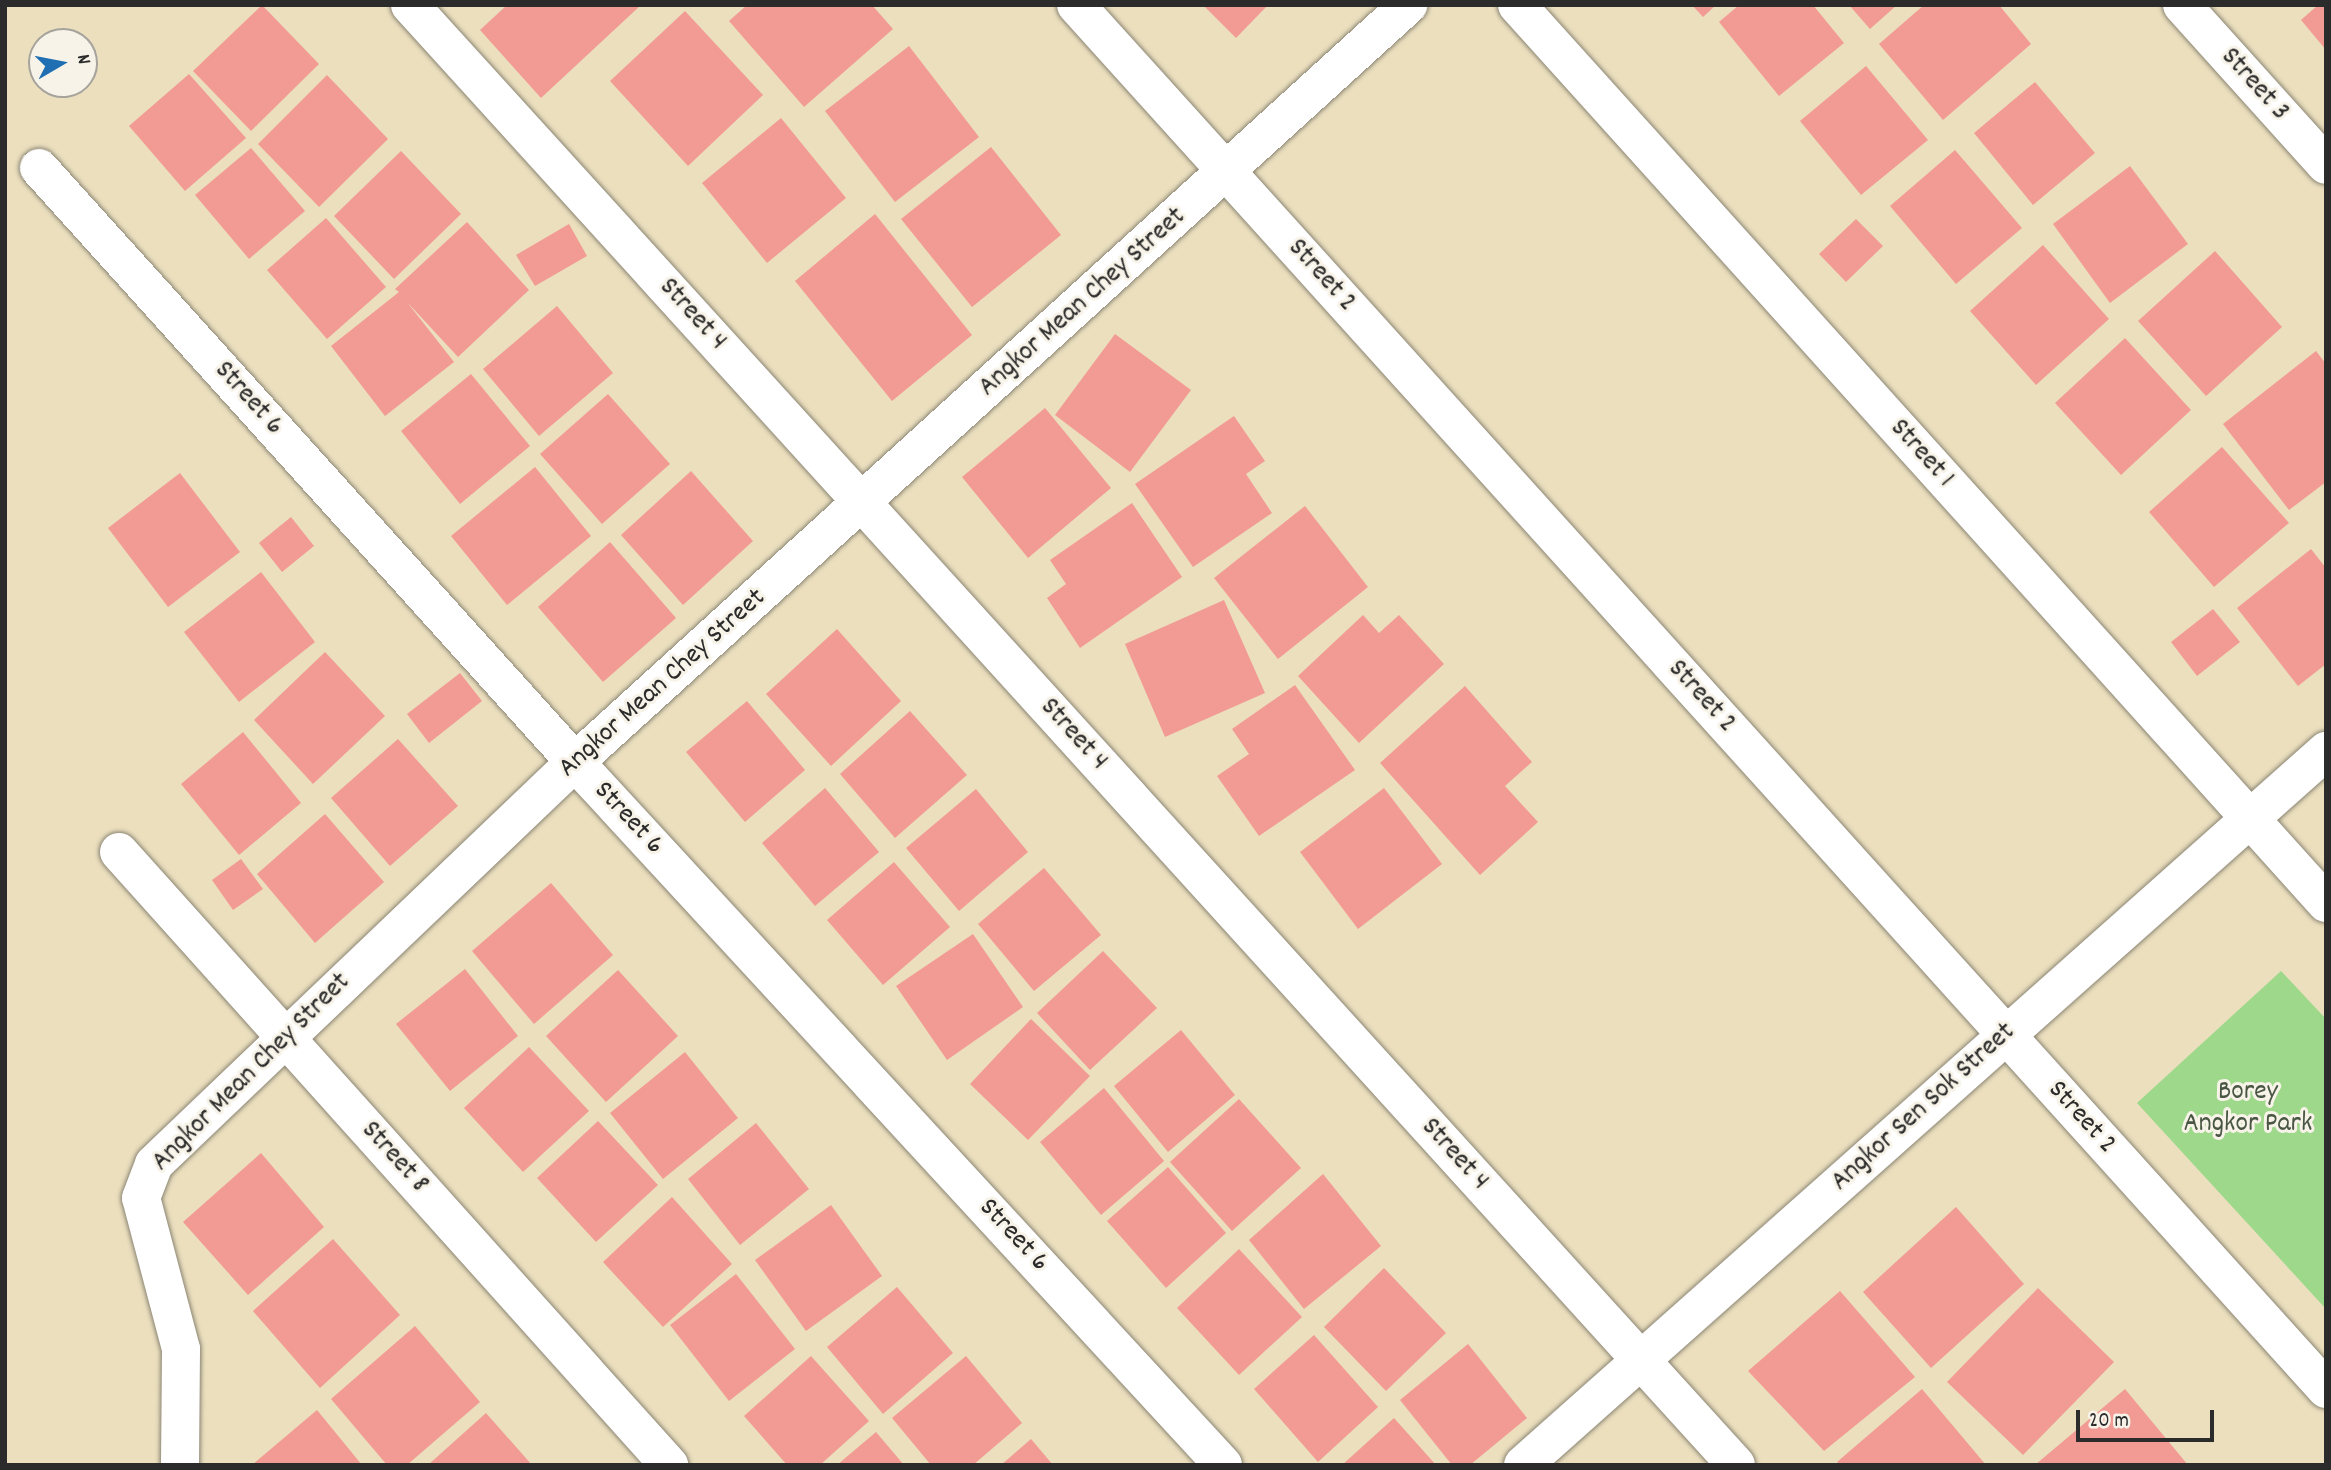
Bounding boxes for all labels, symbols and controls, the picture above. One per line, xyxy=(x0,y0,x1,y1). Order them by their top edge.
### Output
north arrow xyxy=(28,28,98,98)
street label: Street 3 xyxy=(2212,41,2296,129)
text: N xyxy=(68,53,96,67)
street label: Angkor Mean Chey Street xyxy=(972,201,1194,405)
street label: Street 2 xyxy=(1280,233,1362,319)
street label: Street 4 xyxy=(651,272,733,358)
street label: Street 6 xyxy=(206,355,290,443)
street label: Street 1 xyxy=(1882,413,1960,495)
street label: Angkor Mean Chey Street xyxy=(552,582,774,786)
street label: Street 2 xyxy=(1660,654,1742,740)
street label: Street 4 xyxy=(1032,692,1114,778)
street label: Street 6 xyxy=(586,775,670,863)
street label: Angkor Mean Chey Street xyxy=(146,967,358,1179)
street label: Angkor Sen Sok Street xyxy=(1825,1017,2023,1199)
street label: Street 2 xyxy=(2040,1075,2122,1161)
park label: Borey Angkor Park xyxy=(2184,1076,2312,1142)
street label: Street 4 xyxy=(1413,1112,1495,1198)
street label: Street 8 xyxy=(353,1115,435,1201)
street label: Street 6 xyxy=(971,1192,1055,1280)
scale bar xyxy=(2079,1396,2217,1440)
text: 20 m xyxy=(2089,1407,2129,1437)

